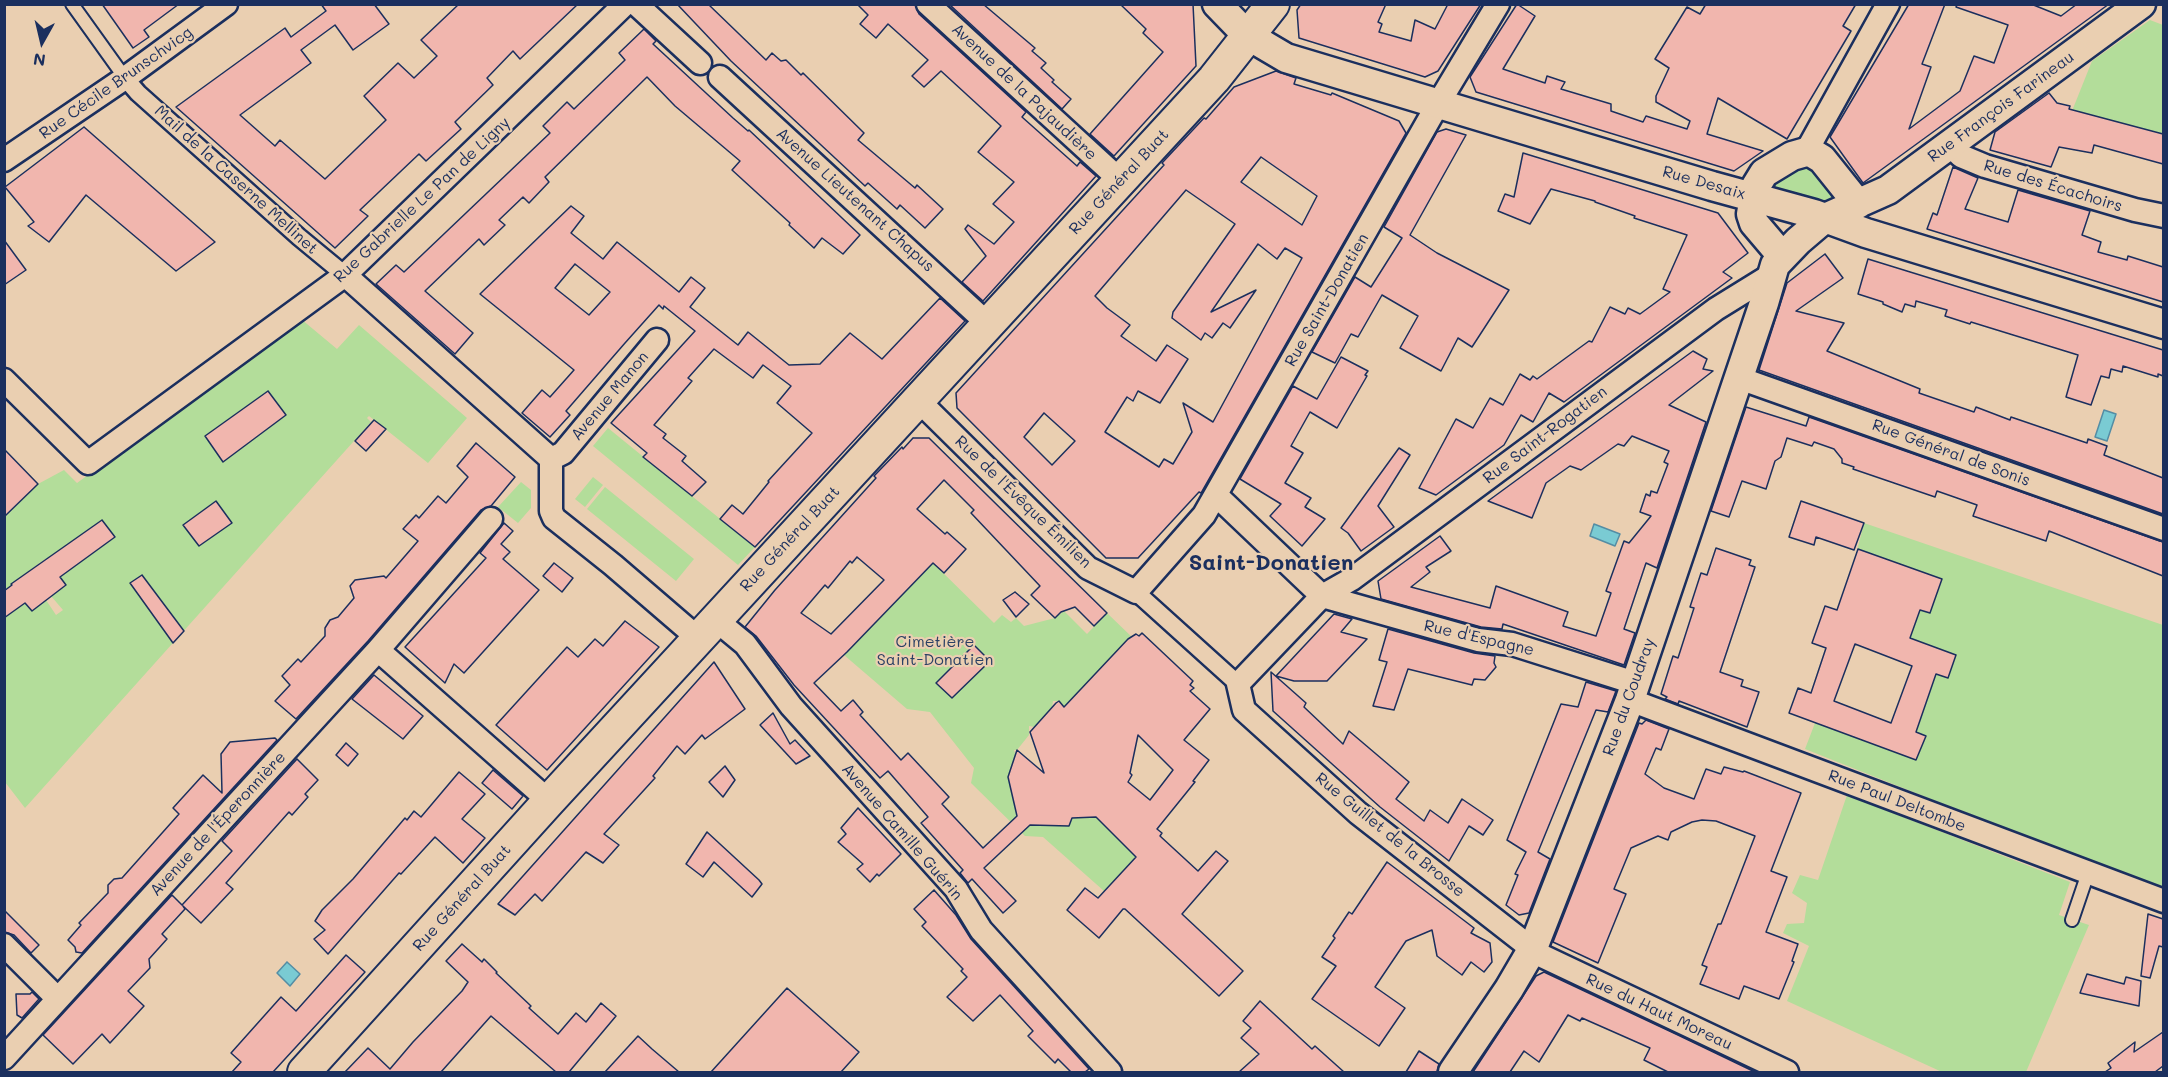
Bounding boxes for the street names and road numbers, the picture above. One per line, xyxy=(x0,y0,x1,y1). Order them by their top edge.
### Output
street label: Avenue de la Pajaudière xyxy=(947,20,1101,164)
street label: Rue Cécile Brunschvicg xyxy=(36,23,196,143)
street label: Rue François Farineau xyxy=(1924,48,2078,166)
street label: Mail de la Caserne Mellinet xyxy=(150,101,322,259)
street label: Rue Gabrielle Le Pan de Ligny xyxy=(330,113,514,287)
street label: Avenue Lieutenant Chapus xyxy=(772,124,938,276)
street label: Rue Général Buat xyxy=(1065,125,1173,239)
street label: Rue des Écachoirs xyxy=(1981,156,2125,216)
street label: Rue Desaix xyxy=(1660,162,1748,204)
street label: Rue Saint-Donatien xyxy=(1281,230,1373,370)
street label: Avenue Manon xyxy=(567,348,653,444)
street label: Rue Saint-Rogatien xyxy=(1479,382,1611,488)
street label: Rue Général de Sonis xyxy=(1869,415,2033,491)
street label: Rue de l'Évêque Émilien xyxy=(951,432,1095,572)
street label: Rue Général Buat xyxy=(736,482,844,596)
street label: Rue d'Espagne xyxy=(1422,616,1536,660)
street label: Rue du Coudray xyxy=(1599,635,1659,759)
street label: Avenue de l'Éperonnière xyxy=(146,748,290,900)
street label: Avenue Camille Guérin xyxy=(837,760,967,904)
street label: Rue Paul Deltombe xyxy=(1825,766,1969,836)
street label: Rue Guillet de la Brosse xyxy=(1311,769,1469,901)
street label: Rue Général Buat xyxy=(409,841,515,955)
street label: Rue du Haut Moreau xyxy=(1583,970,1735,1054)

